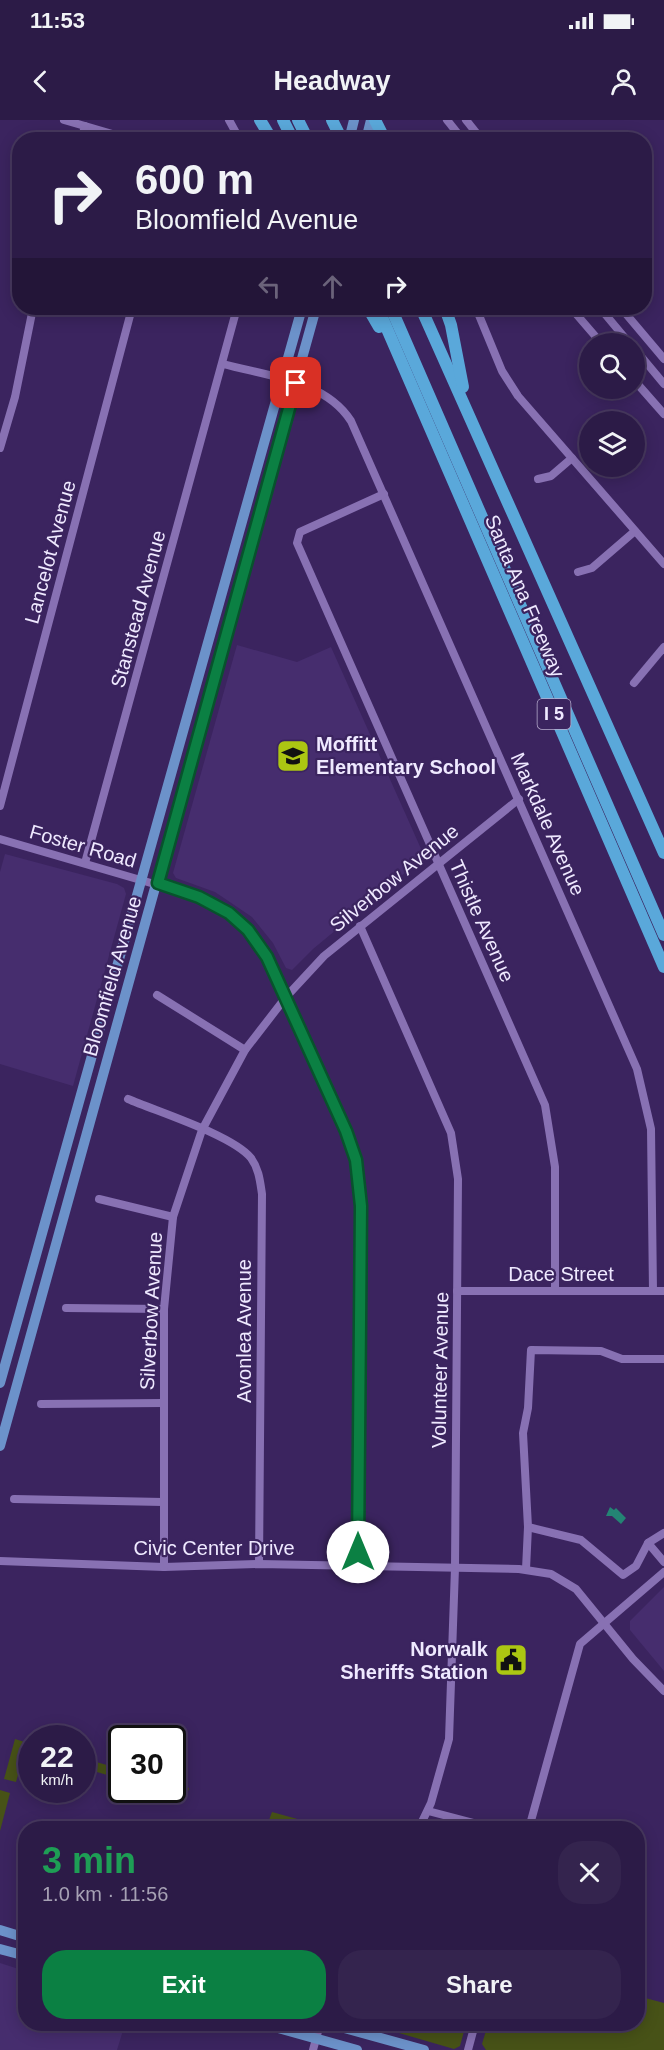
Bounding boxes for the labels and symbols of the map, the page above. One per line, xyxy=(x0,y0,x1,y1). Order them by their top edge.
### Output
pin xyxy=(270,357,321,408)
street label: Lancelot Avenue xyxy=(20,478,80,626)
street label: Santa Ana Freeway xyxy=(481,511,569,681)
street label: Stanstead Avenue xyxy=(106,528,170,690)
road number: I 5 xyxy=(538,699,570,729)
place label: Moffitt Elementary School xyxy=(316,733,496,778)
school or university icon: Moffitt Elementary School xyxy=(275,738,311,774)
street label: Markdale Avenue xyxy=(507,749,589,899)
street label: Foster Road xyxy=(27,820,139,872)
street label: Silverbow Avenue xyxy=(325,820,463,936)
street label: Thistle Avenue xyxy=(445,857,519,985)
street label: Bloomfield Avenue xyxy=(79,894,145,1058)
street label: Silverbow Avenue xyxy=(136,1231,166,1391)
street label: Avonlea Avenue xyxy=(233,1259,255,1403)
street label: Dace Street xyxy=(508,1263,614,1285)
street label: Volunteer Avenue xyxy=(428,1292,452,1448)
position arrow xyxy=(326,1520,390,1584)
street label: Civic Center Drive xyxy=(133,1537,295,1559)
place label: Norwalk Sheriffs Station xyxy=(340,1638,489,1683)
public building icon: Norwalk Sheriffs Station xyxy=(493,1642,529,1678)
speed limit sign: 30 xyxy=(108,1725,186,1803)

